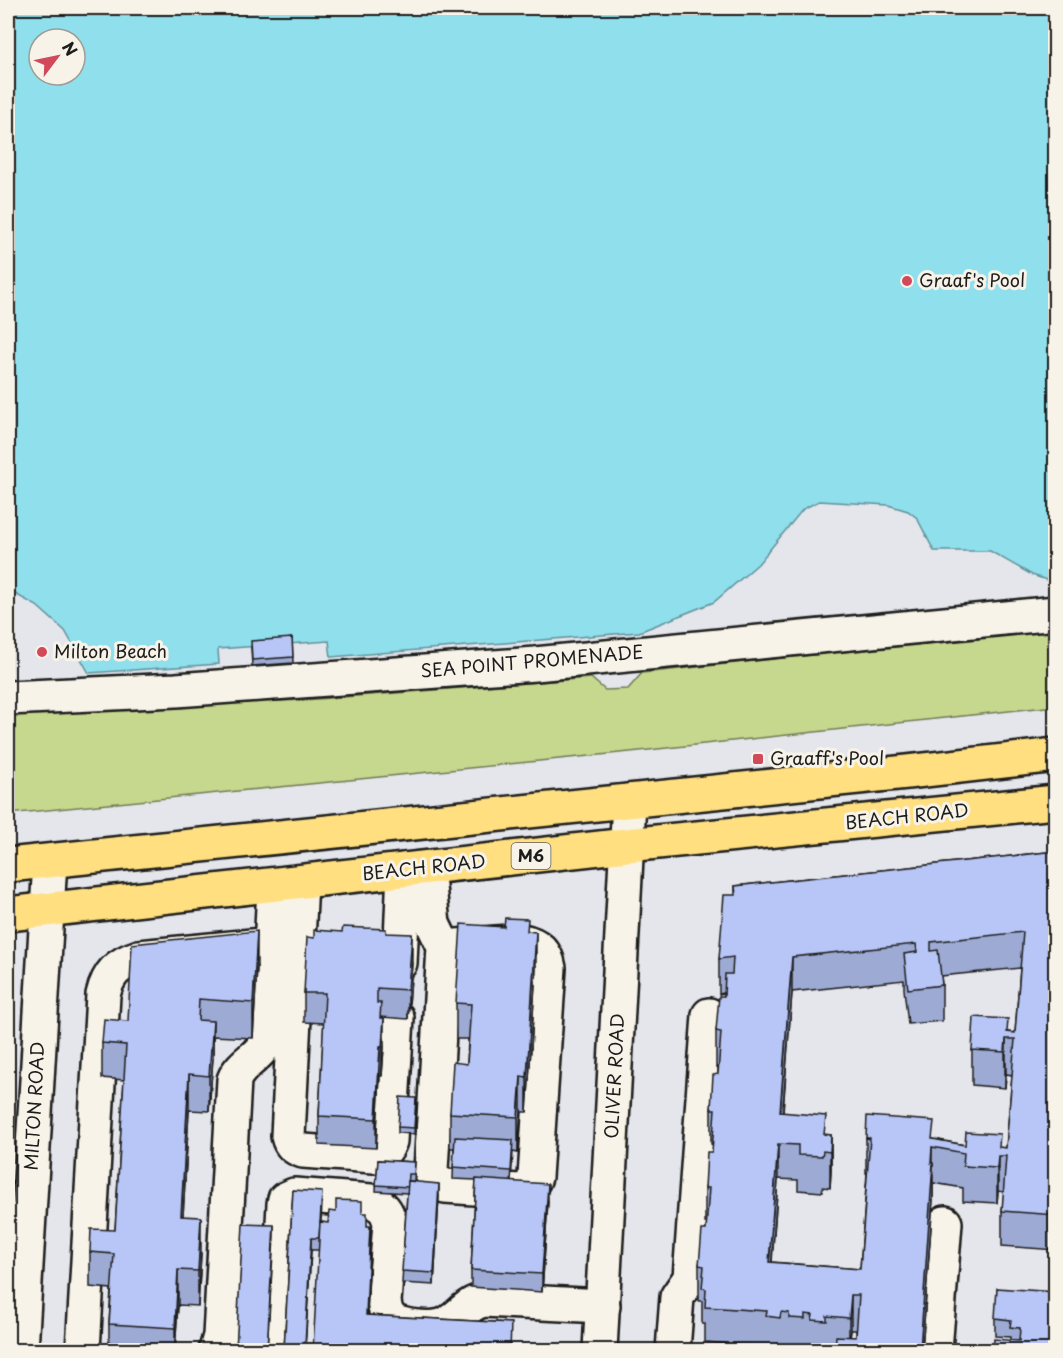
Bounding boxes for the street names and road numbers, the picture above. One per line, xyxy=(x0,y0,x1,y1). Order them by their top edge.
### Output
street label: SEA POINT PROMENADE xyxy=(419,637,645,684)
street label: BEACH ROAD xyxy=(844,796,970,835)
road number: M6 xyxy=(512,843,550,869)
street label: BEACH ROAD xyxy=(361,847,487,886)
street label: OLIVER ROAD xyxy=(597,1012,630,1139)
street label: MILTON ROAD xyxy=(17,1041,50,1171)

